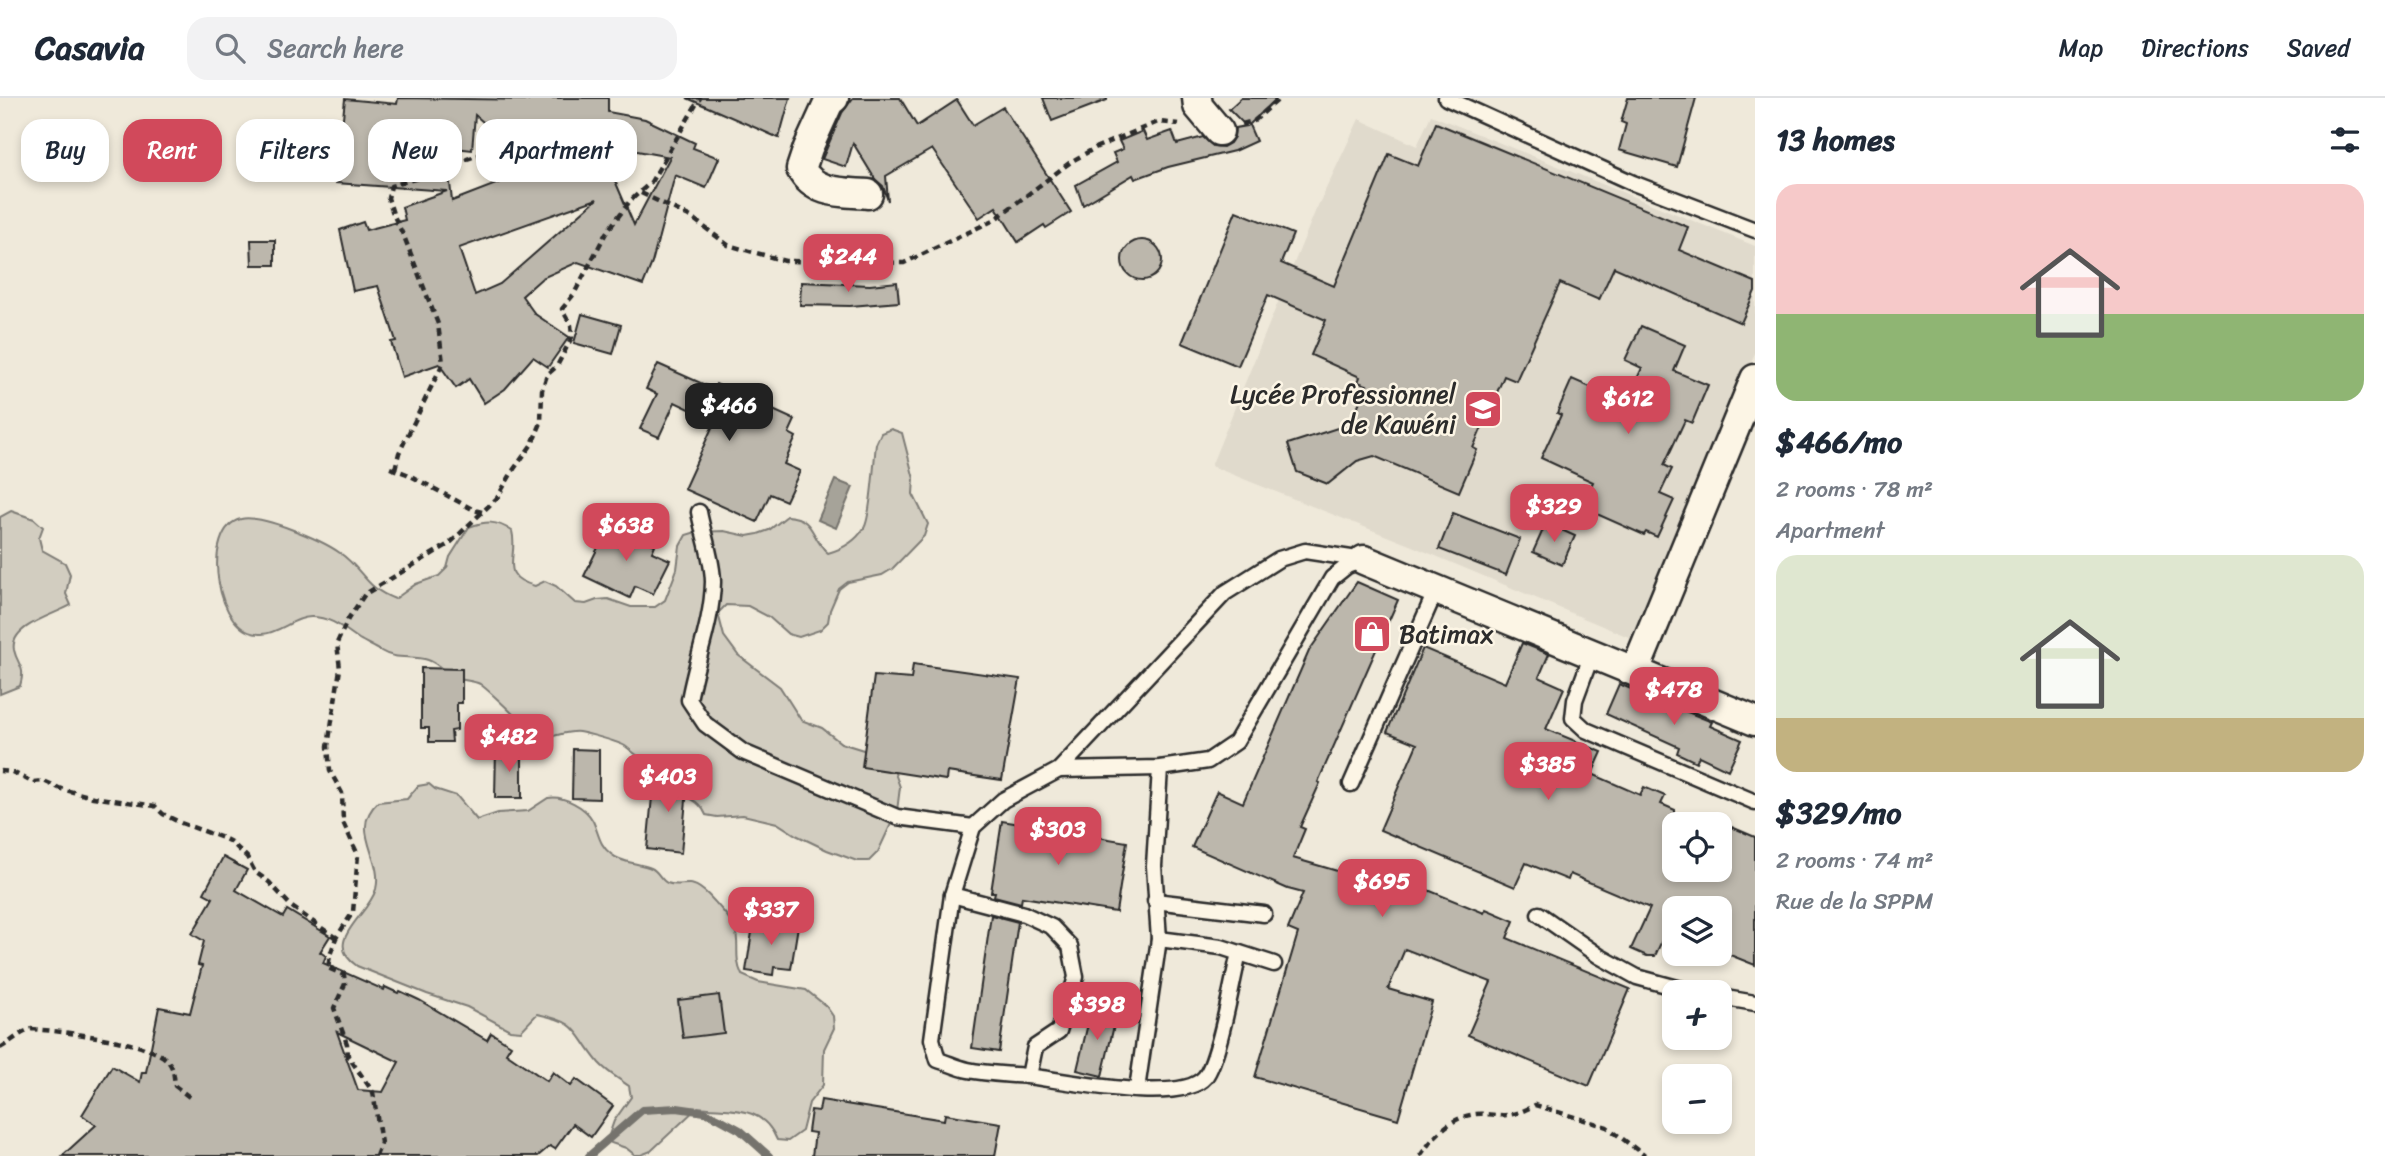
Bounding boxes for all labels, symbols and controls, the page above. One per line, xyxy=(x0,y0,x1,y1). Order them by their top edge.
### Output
search box xyxy=(187,17,677,80)
text: Casavia xyxy=(35,19,145,77)
text: Search here xyxy=(267,25,404,71)
text: Map xyxy=(2059,27,2103,69)
text: Directions xyxy=(2141,27,2249,69)
text: Saved xyxy=(2287,27,2350,69)
icon: search xyxy=(211,29,249,67)
text: 13 homes xyxy=(1776,113,1895,167)
chip: Buy xyxy=(21,119,109,182)
chip: Rent xyxy=(123,119,222,182)
chip: Filters xyxy=(236,119,354,182)
chip: New xyxy=(368,119,462,182)
chip: Apartment xyxy=(476,119,637,182)
icon: filters xyxy=(2326,121,2364,159)
icon: home xyxy=(2007,230,2133,356)
pin: $244 xyxy=(807,234,889,294)
text: $244 xyxy=(819,236,877,277)
place label: Lycée Professionnel de Kawéni xyxy=(1230,371,1457,447)
pin: $612 xyxy=(1587,376,1669,436)
text: $612 xyxy=(1602,378,1654,419)
pin: $466 xyxy=(688,384,770,443)
text: $466 xyxy=(701,385,757,426)
school or university icon: Lycée Professionnel de Kawéni xyxy=(1462,388,1504,430)
text: $466/mo xyxy=(1776,415,1902,469)
text: 2 rooms · 78 m² xyxy=(1776,469,1933,510)
pin: $329 xyxy=(1513,484,1595,544)
text: $329 xyxy=(1526,486,1582,527)
pin: $638 xyxy=(585,504,667,563)
text: $638 xyxy=(598,505,654,546)
text: Apartment xyxy=(1776,510,1885,551)
icon: home xyxy=(2007,601,2133,727)
place label: Batimax xyxy=(1399,611,1494,657)
shop icon: Batimax xyxy=(1351,613,1393,655)
pin: $478 xyxy=(1633,668,1715,727)
text: $478 xyxy=(1646,669,1702,710)
pin: $482 xyxy=(468,714,550,774)
text: $482 xyxy=(481,716,538,757)
pin: $385 xyxy=(1507,742,1589,802)
text: $385 xyxy=(1520,744,1576,785)
pin: $403 xyxy=(627,754,709,814)
text: $403 xyxy=(639,756,697,797)
text: $329/mo xyxy=(1776,786,1902,840)
pin: $303 xyxy=(1017,808,1099,867)
text: $303 xyxy=(1030,809,1086,850)
map controls xyxy=(1662,812,1732,1134)
button: locate xyxy=(1662,812,1732,882)
text: 2 rooms · 74 m² xyxy=(1776,840,1933,881)
pin: $695 xyxy=(1341,860,1423,919)
text: $695 xyxy=(1354,861,1410,902)
text: Rue de la SPPM xyxy=(1776,881,1933,922)
pin: $337 xyxy=(730,888,812,947)
text: $337 xyxy=(744,889,798,930)
button: layers xyxy=(1662,896,1732,966)
button: + xyxy=(1662,980,1732,1050)
pin: $398 xyxy=(1056,982,1138,1042)
text: $398 xyxy=(1069,984,1125,1025)
button: − xyxy=(1662,1064,1732,1134)

